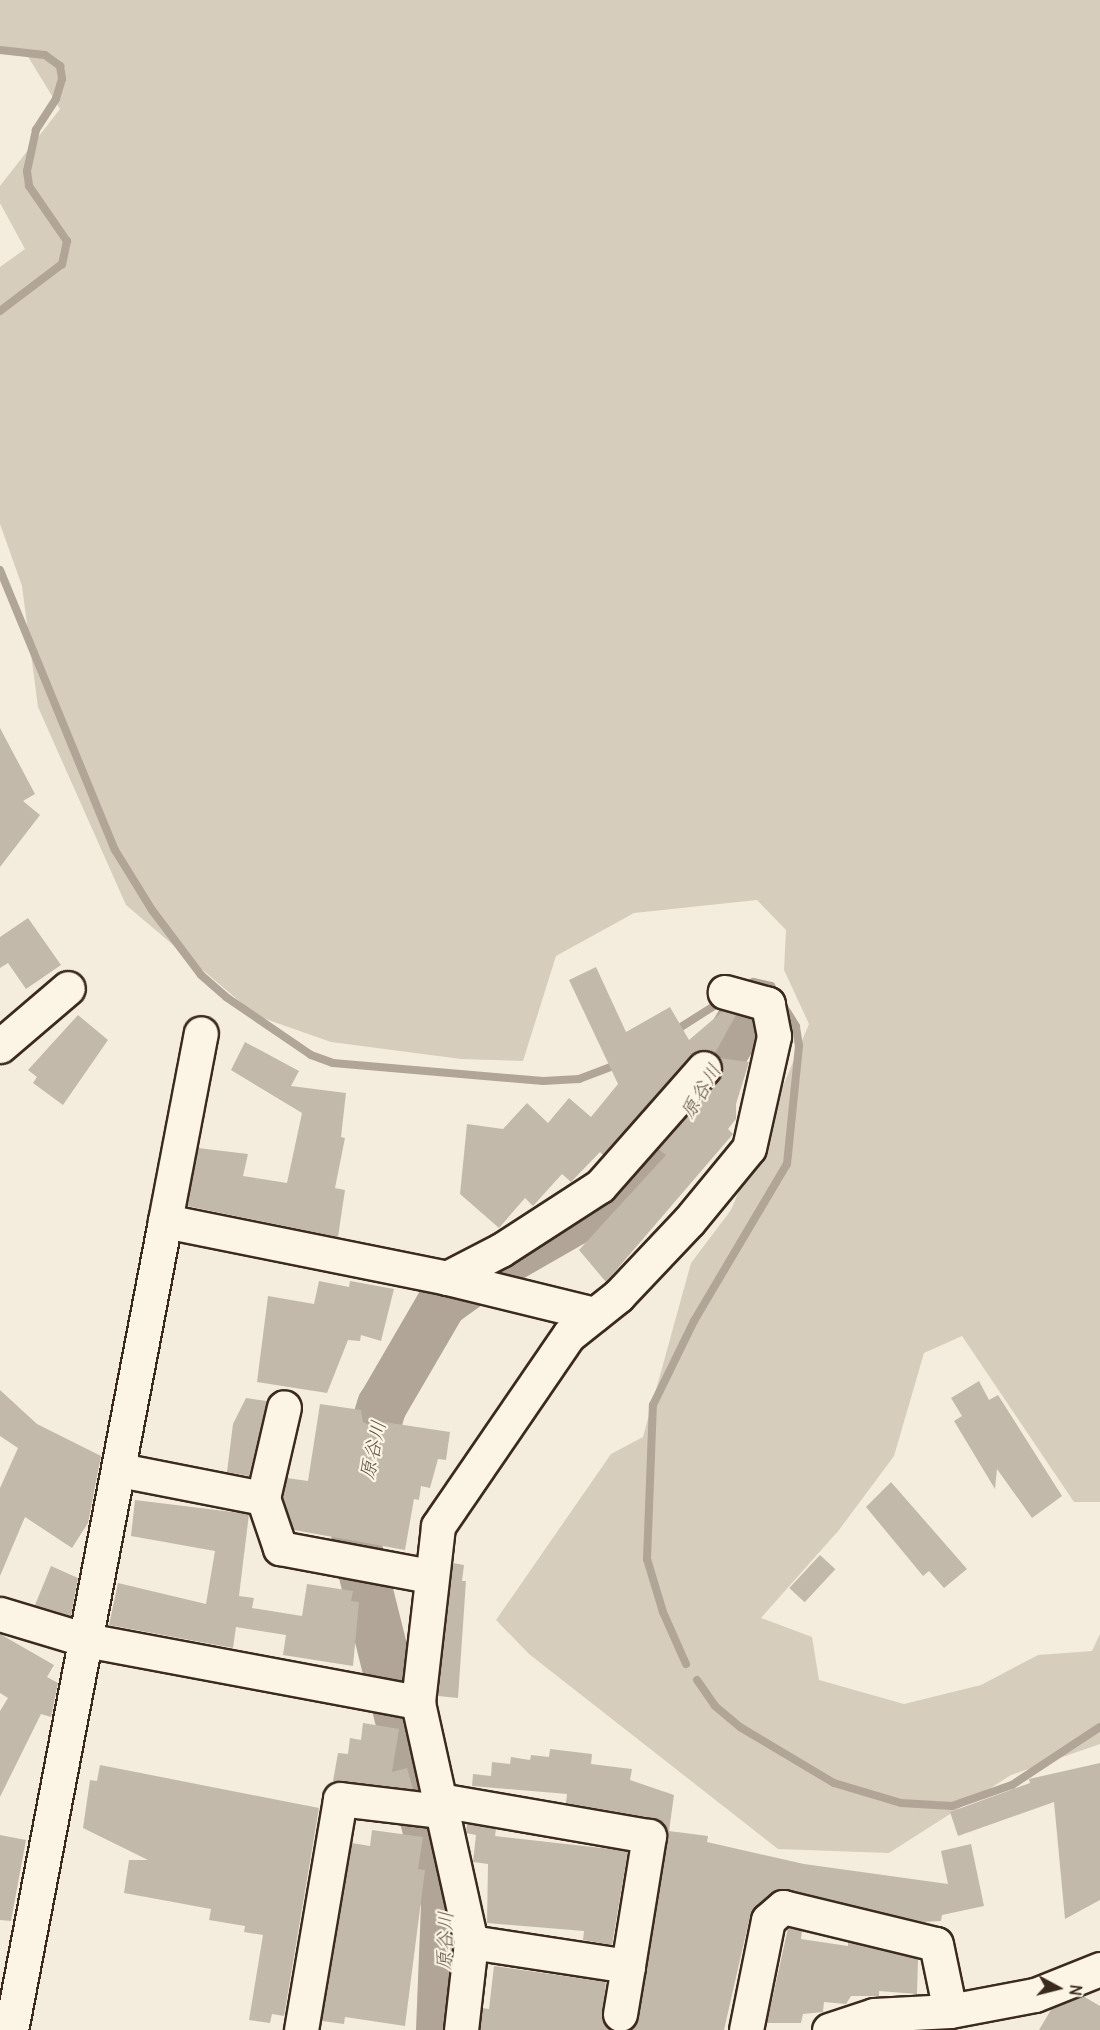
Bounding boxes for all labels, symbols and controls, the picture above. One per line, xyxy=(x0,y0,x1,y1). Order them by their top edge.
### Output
water label: 原谷川 xyxy=(674,1059,726,1123)
water label: 原谷川 xyxy=(354,1418,390,1482)
water label: 原谷川 xyxy=(431,1911,457,1971)
north arrow xyxy=(1028,1958,1088,2018)
text: N xyxy=(1065,1983,1086,1997)

